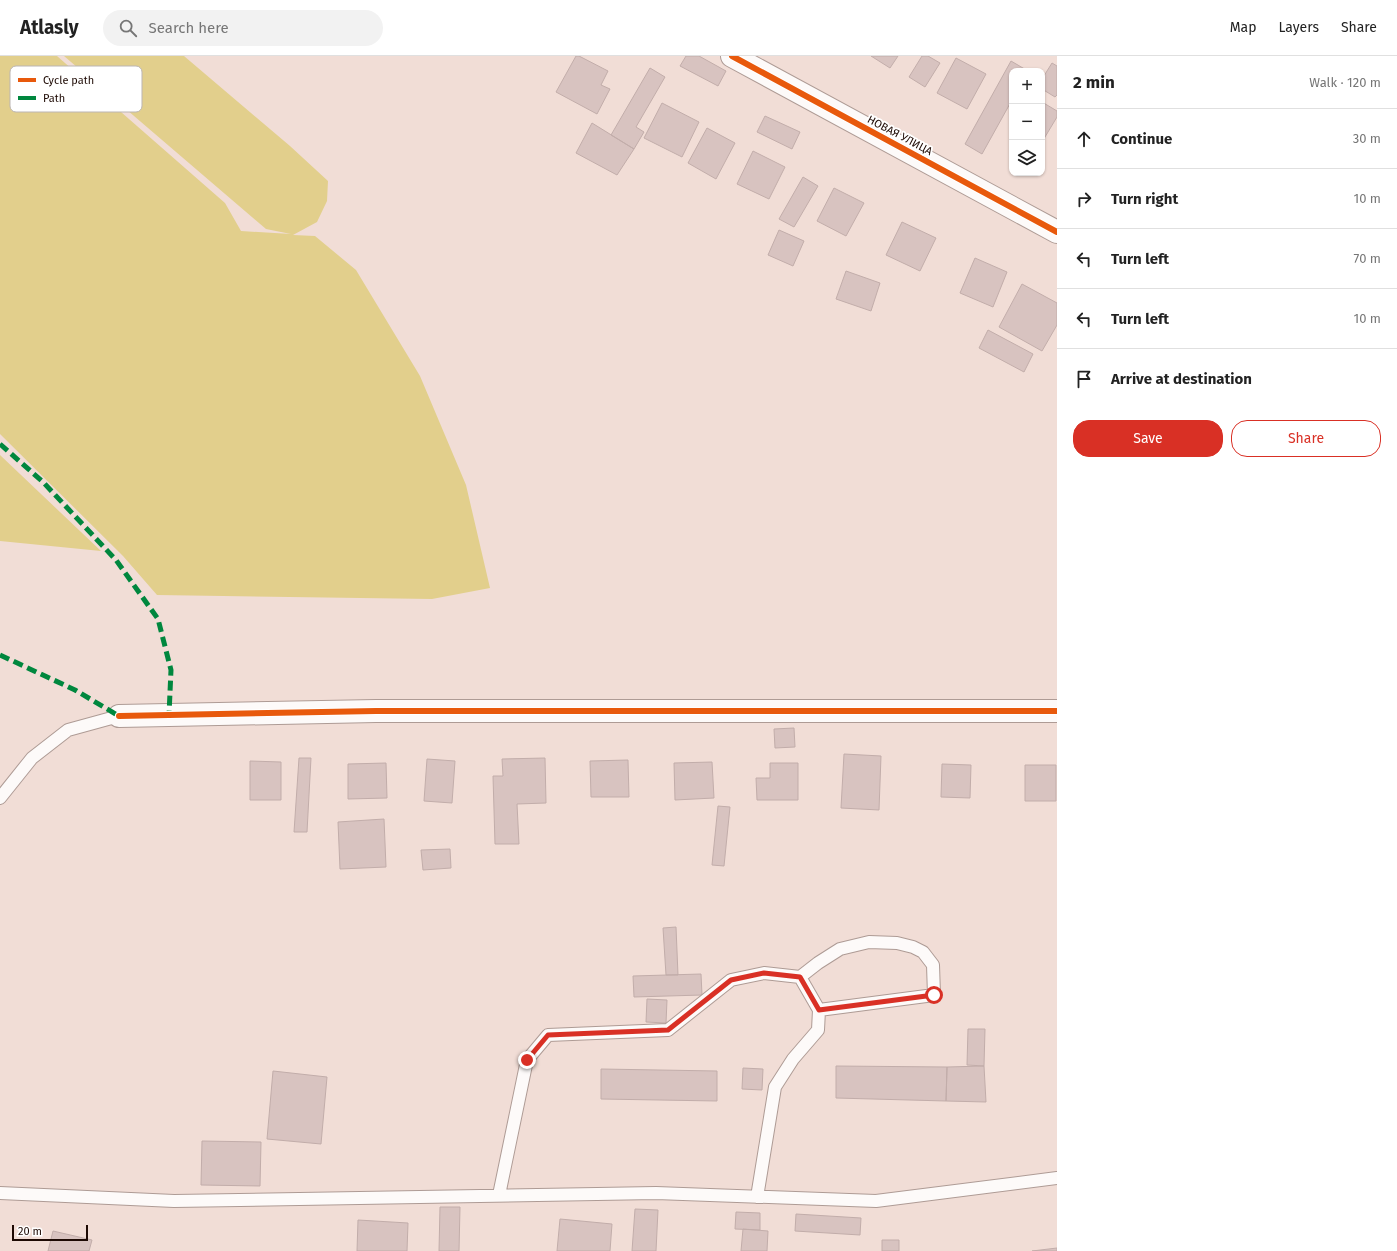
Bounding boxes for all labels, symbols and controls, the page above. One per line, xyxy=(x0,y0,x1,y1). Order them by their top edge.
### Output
search box xyxy=(103,10,383,46)
text: Atlasly xyxy=(20,16,79,39)
icon: search xyxy=(117,17,139,39)
text: Search here xyxy=(149,19,229,37)
text: Map xyxy=(1230,19,1256,36)
text: Layers xyxy=(1278,19,1319,36)
text: Share xyxy=(1341,19,1377,36)
legend xyxy=(10,66,142,112)
map controls xyxy=(1009,68,1045,176)
button: + xyxy=(1009,68,1045,104)
text: 2 min xyxy=(1073,72,1115,93)
text: Cycle path xyxy=(43,74,94,87)
text: Walk · 120 m xyxy=(1309,75,1381,90)
text: Path xyxy=(43,92,65,105)
button: − xyxy=(1009,104,1045,140)
street label: НОВАЯ УЛИЦА xyxy=(865,113,935,158)
icon: ahead xyxy=(1073,128,1095,150)
text: Continue xyxy=(1111,130,1172,148)
text: 30 m xyxy=(1353,131,1381,146)
button: layers xyxy=(1009,140,1045,176)
icon: right xyxy=(1073,188,1095,210)
text: Turn right xyxy=(1111,190,1178,208)
text: 10 m xyxy=(1354,191,1381,206)
icon: left xyxy=(1073,248,1095,270)
text: Turn left xyxy=(1111,250,1169,268)
text: 70 m xyxy=(1354,251,1381,266)
icon: left xyxy=(1073,308,1095,330)
text: Turn left xyxy=(1111,310,1169,328)
text: 10 m xyxy=(1354,311,1381,326)
icon: arrive xyxy=(1073,368,1095,390)
text: Arrive at destination xyxy=(1111,370,1252,388)
button: Save xyxy=(1073,420,1223,457)
button: Share xyxy=(1231,420,1381,457)
route start xyxy=(925,986,943,1004)
route end xyxy=(518,1051,536,1069)
scale bar xyxy=(12,1223,88,1242)
text: 20 m xyxy=(18,1225,42,1238)

